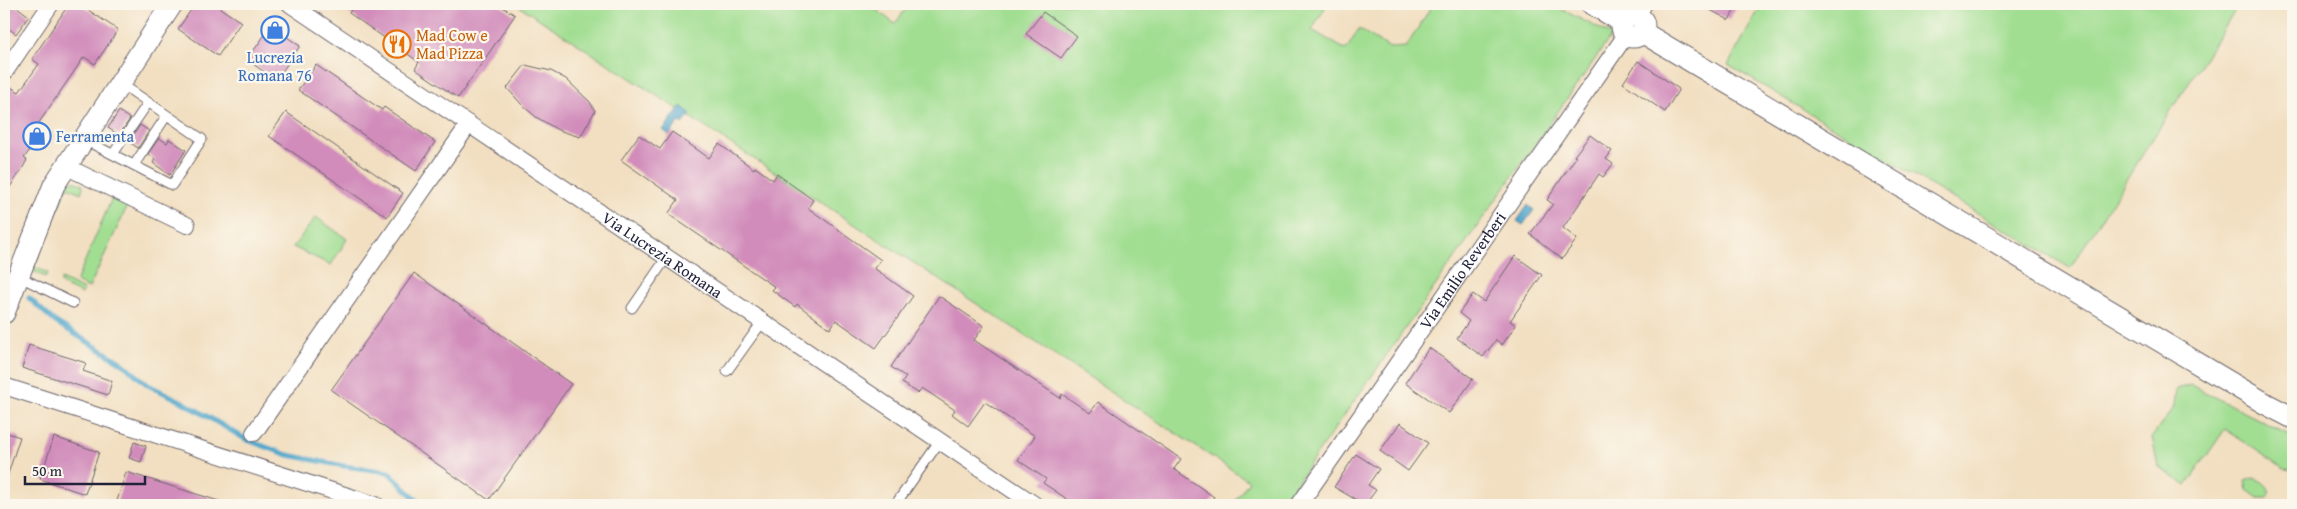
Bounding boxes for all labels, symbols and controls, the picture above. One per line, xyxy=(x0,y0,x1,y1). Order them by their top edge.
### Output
shop icon: Lucrezia Romana 76 xyxy=(260,15,290,45)
place label: Mad Cow e Mad Pizza xyxy=(416,23,488,65)
restaurant icon: Mad Cow e Mad Pizza xyxy=(382,29,412,59)
place label: Lucrezia Romana 76 xyxy=(238,45,312,87)
shop icon: Ferramenta xyxy=(22,121,52,151)
place label: Ferramenta xyxy=(56,124,134,148)
street label: Via Lucrezia Romana xyxy=(598,205,728,304)
street label: Via Emilio Reverberi xyxy=(1413,206,1512,334)
scale bar xyxy=(25,454,145,486)
text: 50 m xyxy=(32,460,63,481)

